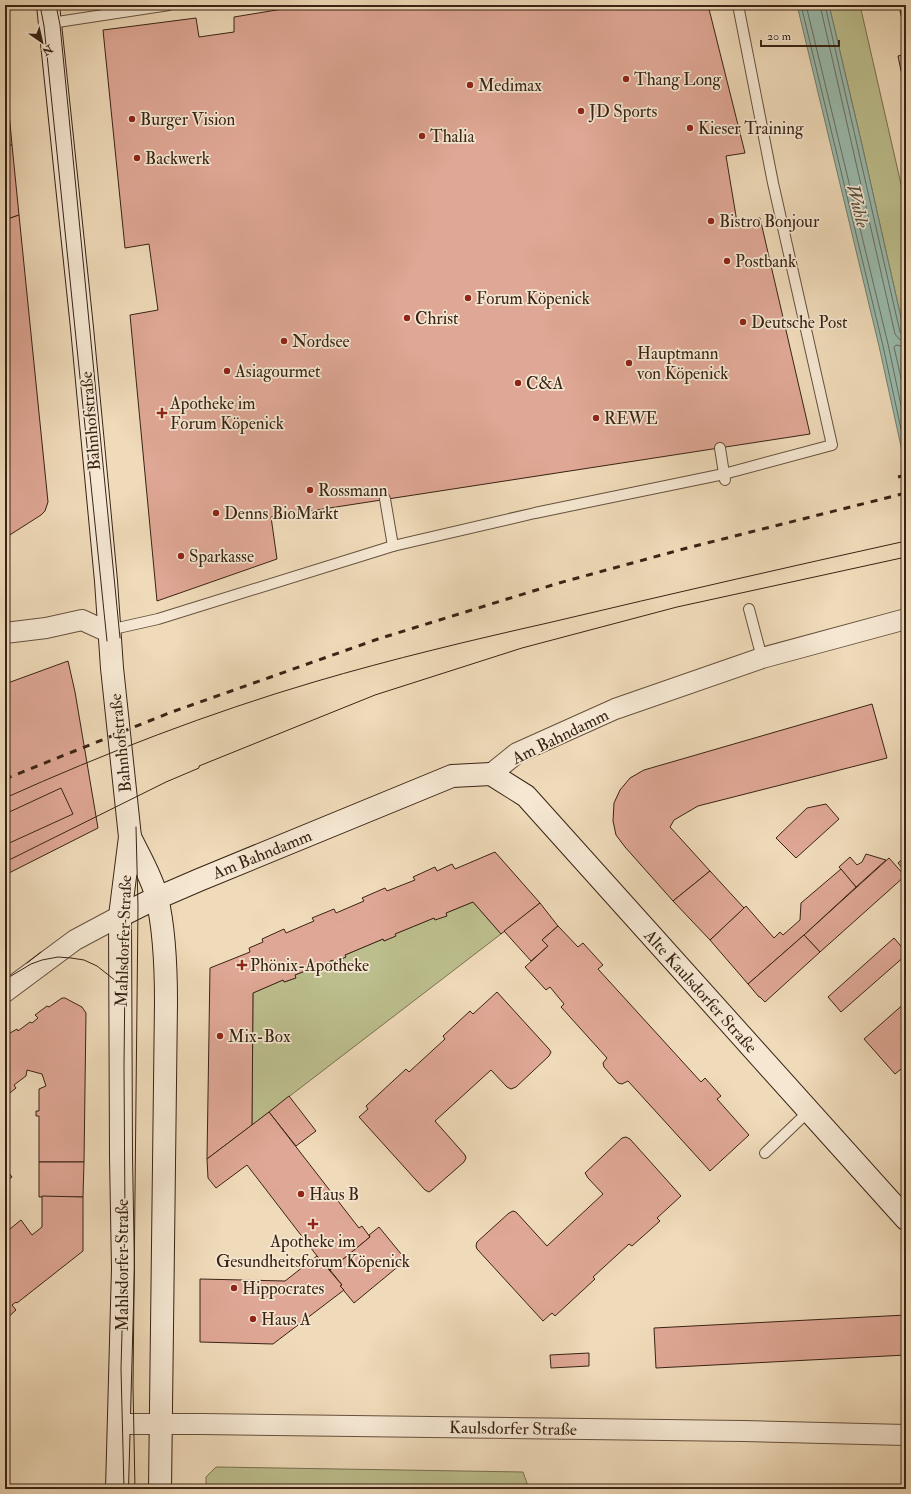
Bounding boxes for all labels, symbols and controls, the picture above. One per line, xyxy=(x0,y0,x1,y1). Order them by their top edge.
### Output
north arrow xyxy=(22,22,62,62)
scale bar xyxy=(761,22,839,48)
text: 20 m xyxy=(767,29,792,44)
text: N xyxy=(39,41,56,59)
place label: Thang Long xyxy=(634,69,722,90)
marker: Thang Long xyxy=(621,74,631,84)
place label: Medimax xyxy=(478,75,542,96)
marker: Medimax xyxy=(465,80,475,90)
place label: JD Sports xyxy=(588,101,657,123)
marker: JD Sports xyxy=(576,106,586,116)
place label: Burger Vision xyxy=(140,109,236,130)
marker: Burger Vision xyxy=(127,114,137,124)
place label: Kieser Training xyxy=(698,118,804,139)
marker: Kieser Training xyxy=(685,123,695,133)
place label: Thalia xyxy=(430,126,475,147)
marker: Thalia xyxy=(417,131,427,141)
place label: Backwerk xyxy=(145,148,210,169)
marker: Backwerk xyxy=(132,153,142,163)
water label: Wuhle xyxy=(841,182,874,231)
place label: Bistro Bonjour xyxy=(719,211,820,232)
marker: Bistro Bonjour xyxy=(706,216,716,226)
place label: Postbank xyxy=(735,251,796,272)
marker: Postbank xyxy=(722,256,732,266)
place label: Forum Köpenick xyxy=(476,288,590,310)
marker: Forum Köpenick xyxy=(463,293,473,303)
place label: Christ xyxy=(415,308,459,329)
place label: Deutsche Post xyxy=(751,312,848,333)
marker: Christ xyxy=(402,313,412,323)
marker: Deutsche Post xyxy=(738,317,748,327)
place label: Nordsee xyxy=(292,331,350,352)
marker: Nordsee xyxy=(279,336,289,346)
place label: Hauptmann von Köpenick xyxy=(636,343,728,385)
marker: Hauptmann von Köpenick xyxy=(624,358,634,368)
place label: Asiagourmet xyxy=(234,361,321,382)
marker: Asiagourmet xyxy=(222,366,232,376)
street label: Bahnhofstraße xyxy=(76,371,105,471)
place label: C&A xyxy=(526,373,564,394)
marker: C&A xyxy=(513,378,523,388)
place label: Apotheke im Forum Köpenick xyxy=(169,393,284,435)
marker: Apotheke im Forum Köpenick xyxy=(157,408,167,418)
place label: REWE xyxy=(604,408,658,429)
marker: REWE xyxy=(591,413,601,423)
place label: Rossmann xyxy=(318,480,388,501)
marker: Rossmann xyxy=(305,485,315,495)
place label: Denns BioMarkt xyxy=(224,503,339,524)
marker: Denns BioMarkt xyxy=(211,508,221,518)
place label: Sparkasse xyxy=(189,546,254,568)
marker: Sparkasse xyxy=(176,551,186,561)
street label: Bahnhofstraße xyxy=(105,692,136,793)
street label: Am Bahndamm xyxy=(507,704,612,769)
street label: Am Bahndamm xyxy=(209,825,315,884)
street label: Mahlsdorfer Straße xyxy=(111,875,136,1008)
street label: Alte Kaulsdorfer Straße xyxy=(639,924,762,1057)
place label: Phönix-Apotheke xyxy=(250,955,369,977)
marker: Phönix-Apotheke xyxy=(237,960,247,970)
place label: Mix-Box xyxy=(228,1026,291,1047)
marker: Mix-Box xyxy=(215,1031,225,1041)
place label: Haus B xyxy=(309,1184,359,1205)
marker: Haus B xyxy=(296,1189,306,1199)
street label: Mahlsdorfer Straße xyxy=(112,1199,133,1331)
marker: Apotheke im Gesundheitsforum Köpenick xyxy=(308,1219,318,1229)
place label: Apotheke im Gesundheitsforum Köpenick xyxy=(216,1231,410,1273)
place label: Hippocrates xyxy=(242,1278,325,1300)
marker: Hippocrates xyxy=(229,1283,239,1293)
place label: Haus A xyxy=(261,1309,311,1330)
marker: Haus A xyxy=(248,1314,258,1324)
street label: Kaulsdorfer Straße xyxy=(449,1417,577,1440)

